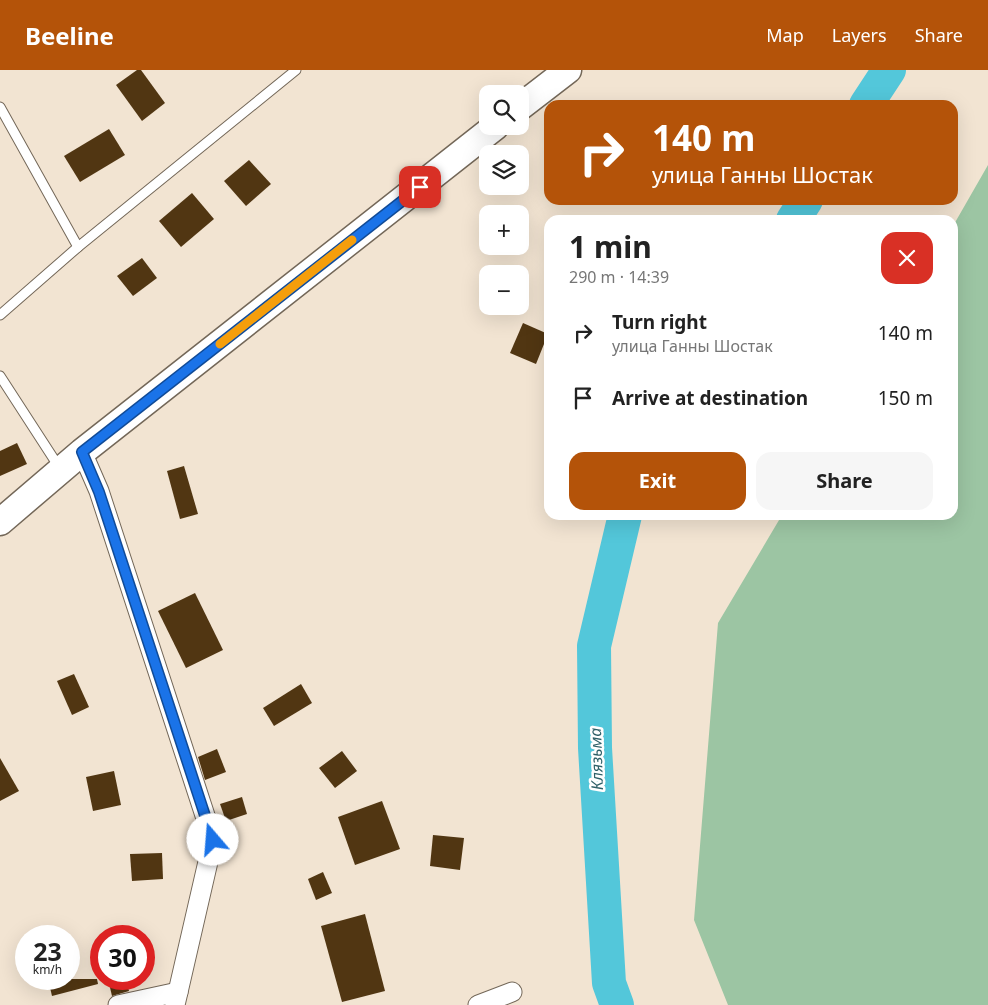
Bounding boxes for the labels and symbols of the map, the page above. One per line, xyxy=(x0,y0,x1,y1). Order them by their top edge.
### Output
pin xyxy=(399,166,441,208)
water label: Клязьма xyxy=(584,727,608,791)
position arrow xyxy=(186,813,238,865)
speed limit sign: 30 xyxy=(90,925,155,990)

